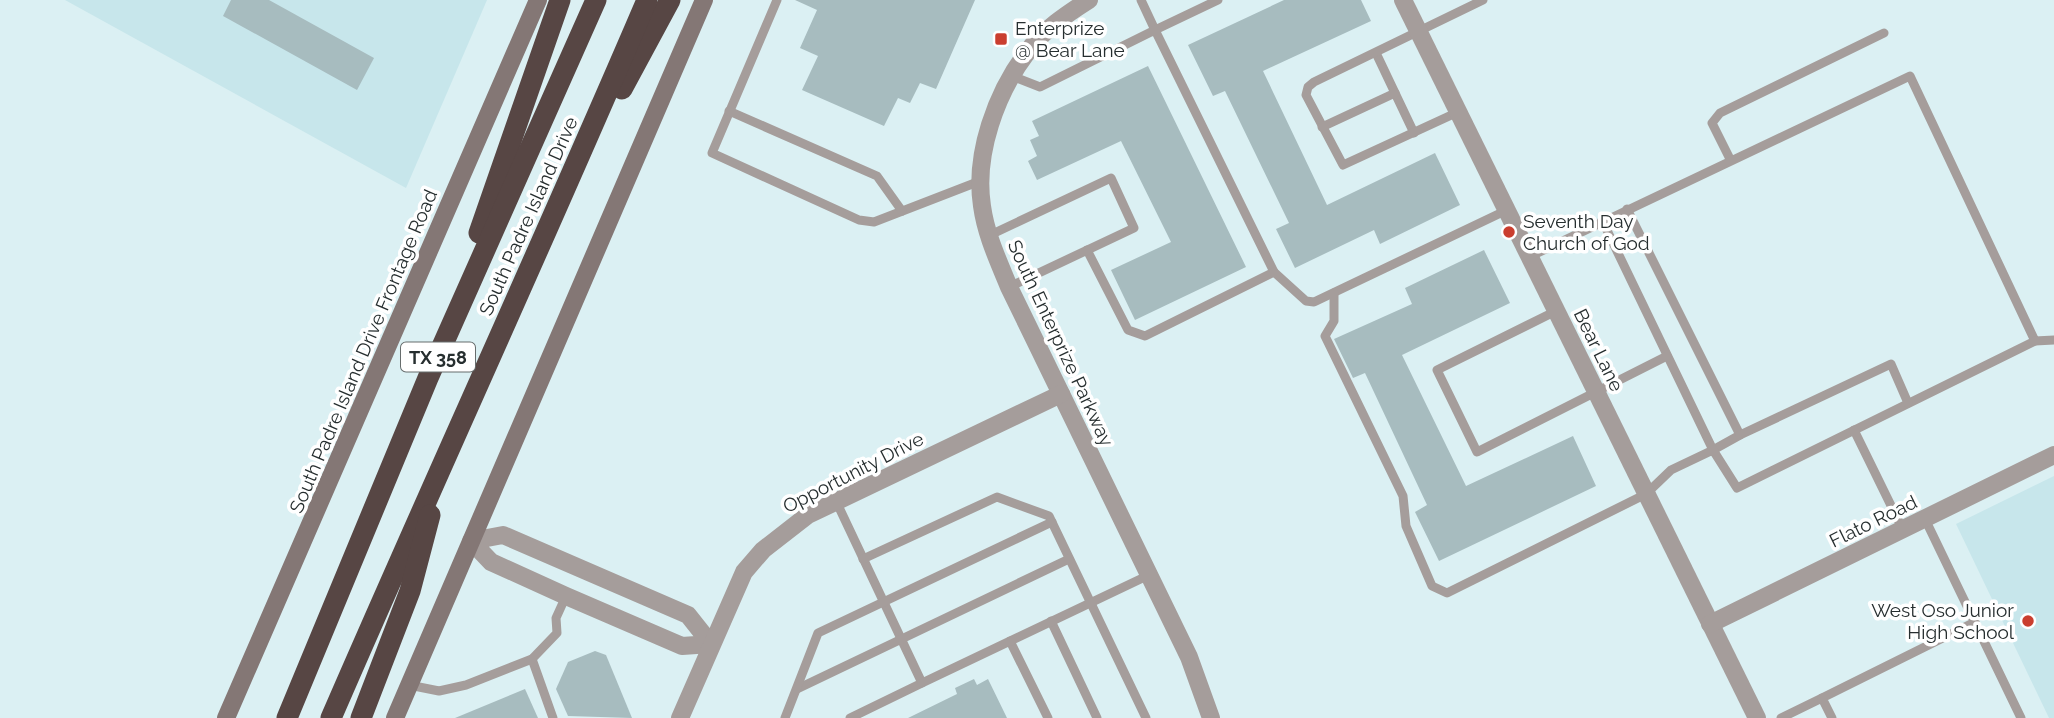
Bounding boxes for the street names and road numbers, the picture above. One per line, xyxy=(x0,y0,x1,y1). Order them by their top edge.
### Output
street label: South Padre Island Drive xyxy=(474,113,582,319)
street label: South Padre Island Drive Frontage Road xyxy=(285,186,441,516)
street label: South Enterprize Parkway xyxy=(1004,236,1118,450)
street label: Bear Lane xyxy=(1570,305,1628,395)
road number: TX 358 xyxy=(401,342,475,372)
street label: Opportunity Drive xyxy=(779,427,927,517)
street label: Flato Road xyxy=(1826,490,1920,552)

